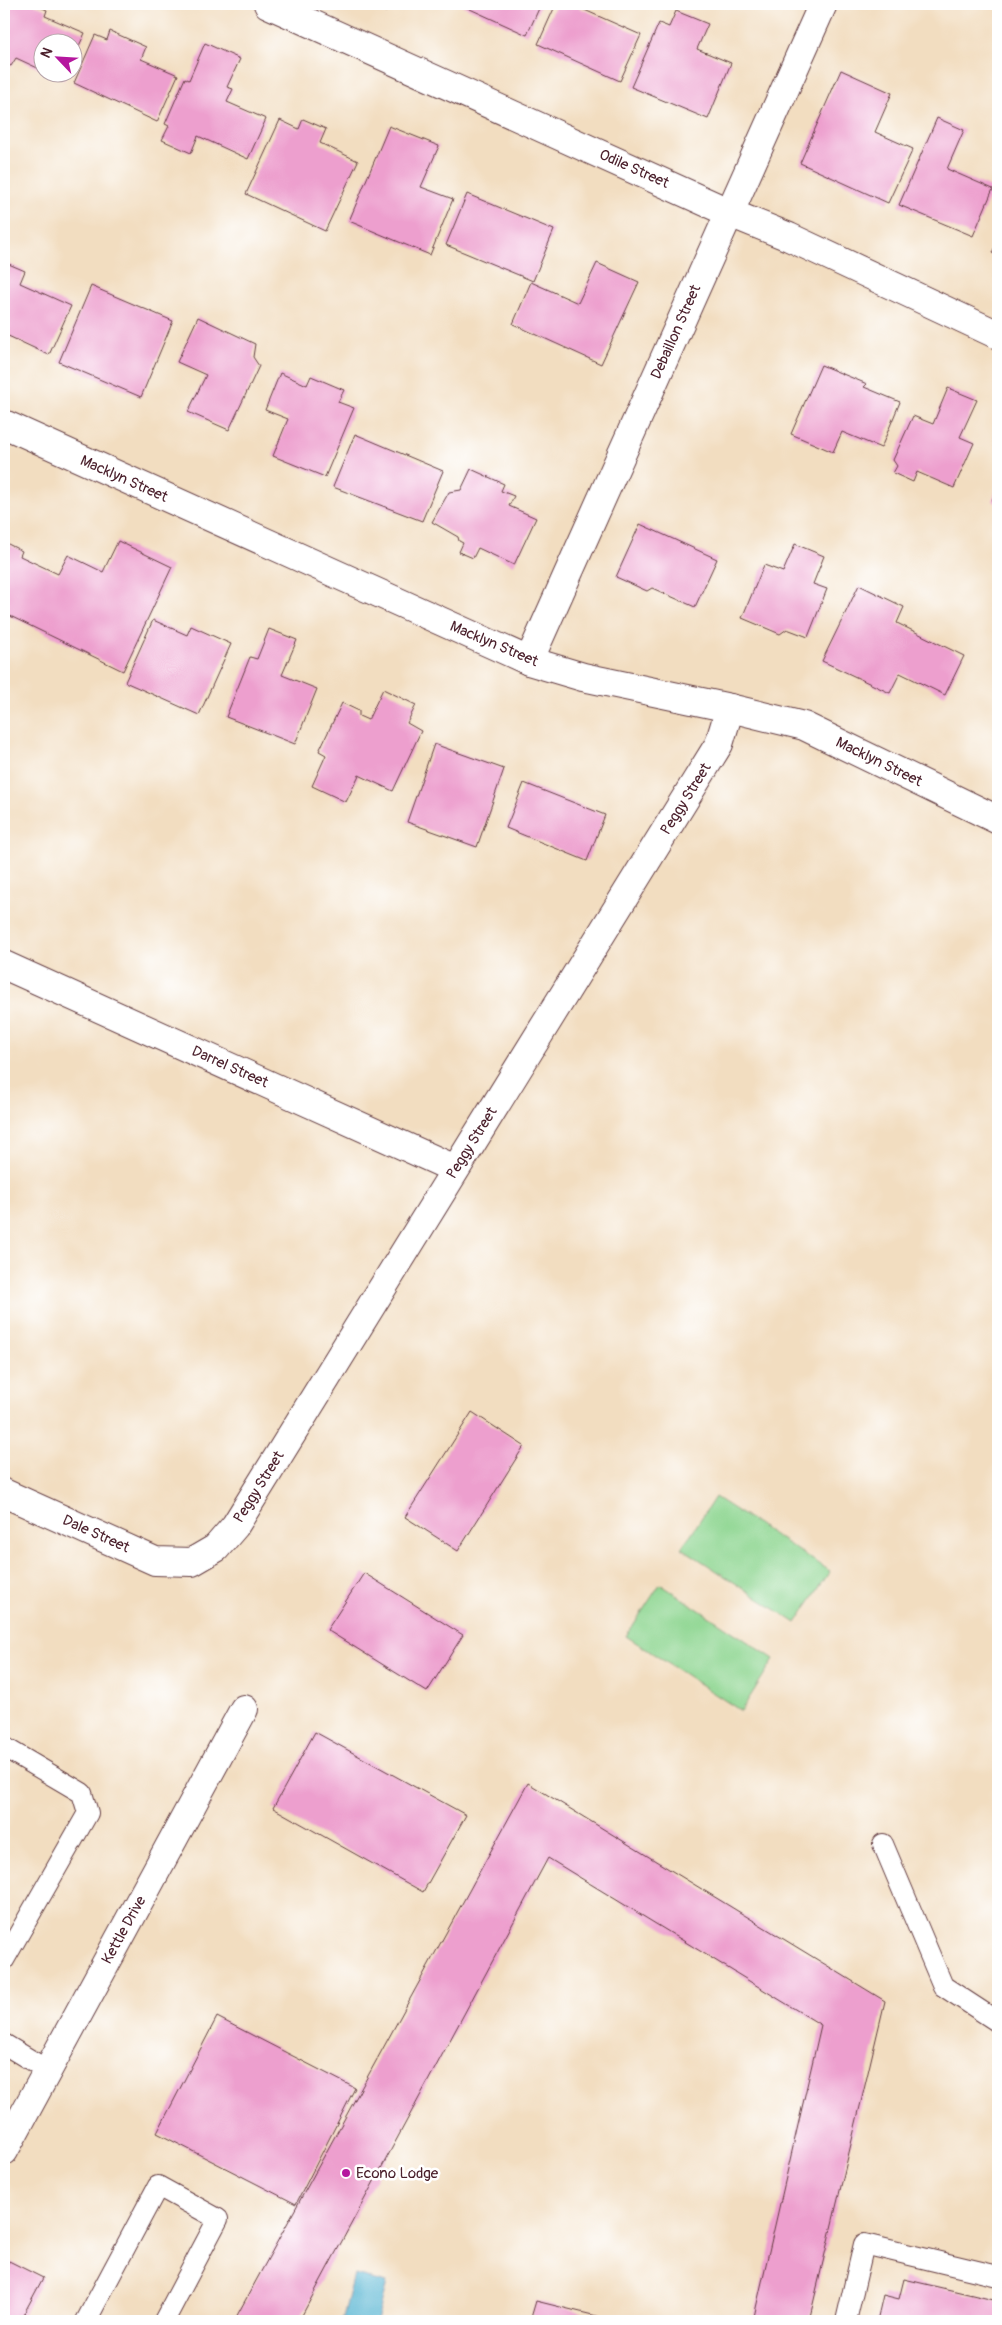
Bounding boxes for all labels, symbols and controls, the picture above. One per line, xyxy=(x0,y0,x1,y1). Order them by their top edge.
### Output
north arrow xyxy=(32,32,82,82)
text: N xyxy=(37,45,56,61)
street label: Odile Street xyxy=(596,145,673,193)
street label: Debaillon Street xyxy=(647,281,706,382)
street label: Macklyn Street xyxy=(77,451,172,507)
street label: Macklyn Street xyxy=(447,617,542,671)
street label: Macklyn Street xyxy=(833,733,926,792)
street label: Peggy Street xyxy=(656,759,716,838)
street label: Darrel Street xyxy=(189,1042,272,1093)
street label: Peggy Street xyxy=(442,1103,502,1182)
street label: Peggy Street xyxy=(229,1447,289,1526)
street label: Dale Street xyxy=(60,1511,133,1558)
street label: Kettle Drive xyxy=(98,1892,151,1967)
place label: Econo Lodge xyxy=(356,2164,439,2183)
marker: Econo Lodge xyxy=(340,2167,352,2179)

